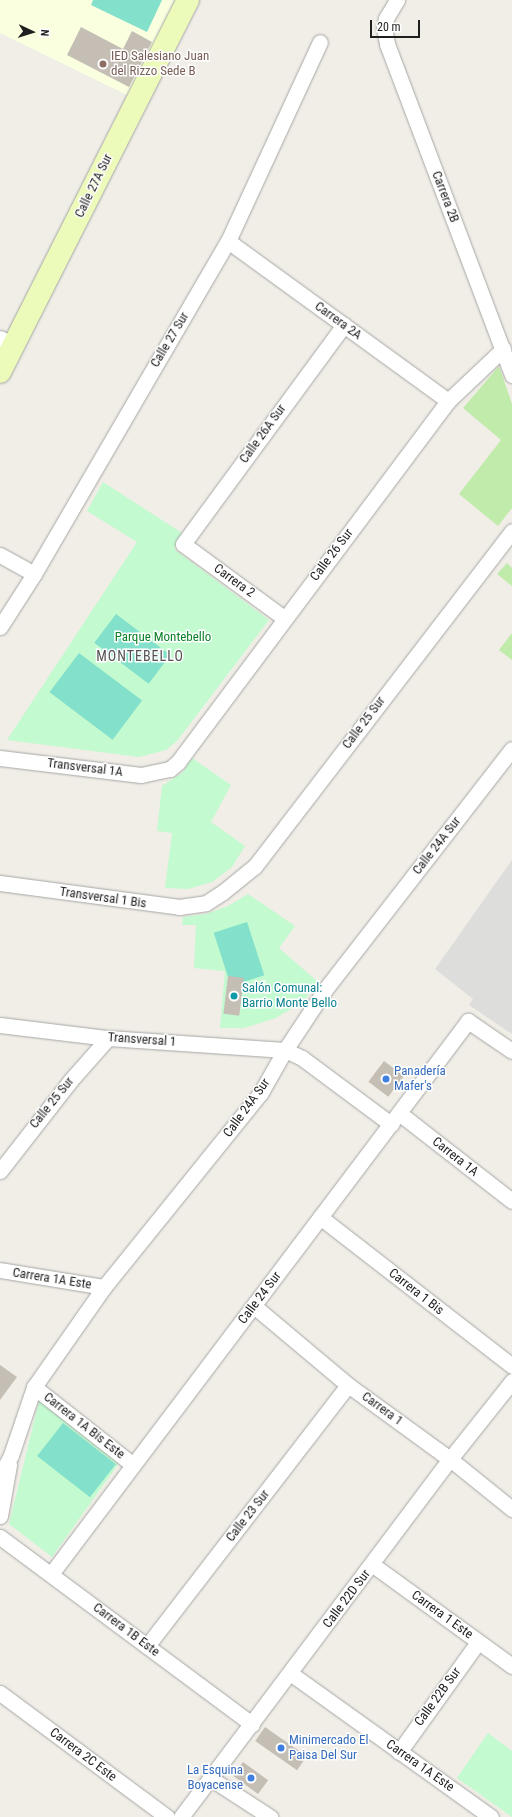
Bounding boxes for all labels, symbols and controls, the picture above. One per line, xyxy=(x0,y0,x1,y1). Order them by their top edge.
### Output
north arrow xyxy=(12,12,52,52)
scale bar xyxy=(372,12,422,38)
text: 20 m xyxy=(377,20,401,34)
text: N xyxy=(38,29,51,37)
place label: IED Salesiano Juan del Rizzo Sede B xyxy=(111,49,209,80)
marker: IED Salesiano Juan del Rizzo Sede B xyxy=(98,59,108,69)
street label: Calle 27A Sur xyxy=(72,152,116,220)
street label: Carrera 2B xyxy=(428,169,462,225)
street label: Carrera 2A xyxy=(311,299,365,343)
street label: Calle 27 Sur xyxy=(147,310,193,370)
street label: Calle 26A Sur xyxy=(236,402,290,466)
street label: Calle 26 Sur xyxy=(307,526,357,584)
street label: Carrera 2 xyxy=(210,561,258,601)
park label: Parque Montebello xyxy=(115,629,211,645)
district label: MONTEBELLO xyxy=(96,648,184,664)
street label: Calle 25 Sur xyxy=(339,694,389,752)
street label: Transversal 1A xyxy=(46,756,124,780)
street label: Calle 24A Sur xyxy=(410,814,464,878)
street label: Transversal 1 Bis xyxy=(59,884,147,912)
place label: Salón Comunal: Barrio Monte Bello xyxy=(242,981,337,1012)
marker: Salón Comunal: Barrio Monte Bello xyxy=(229,991,239,1001)
street label: Transversal 1 xyxy=(107,1030,177,1050)
place label: Panadería Mafer's xyxy=(394,1064,446,1095)
street label: Calle 25 Sur xyxy=(27,1074,77,1132)
marker: Panadería Mafer's xyxy=(381,1074,391,1084)
street label: Calle 24A Sur xyxy=(220,1076,274,1140)
street label: Carrera 1A xyxy=(429,1134,481,1180)
street label: Carrera 1A Este xyxy=(11,1265,93,1293)
street label: Carrera 1 Bis xyxy=(385,1266,447,1318)
street label: Calle 24 Sur xyxy=(235,1269,285,1327)
street label: Carrera 1A Bis Este xyxy=(40,1389,128,1463)
street label: Carrera 1 xyxy=(358,1389,406,1429)
street label: Calle 23 Sur xyxy=(223,1487,273,1545)
street label: Calle 22D Sur xyxy=(320,1567,374,1631)
street label: Carrera 1 Este xyxy=(408,1587,476,1643)
street label: Carrera 1B Este xyxy=(90,1600,162,1660)
street label: Calle 22B Sur xyxy=(412,1665,464,1729)
street label: Carrera 2C Este xyxy=(47,1725,119,1785)
place label: Minimercado El Paisa Del Sur xyxy=(289,1733,368,1764)
street label: Carrera 1A Este xyxy=(383,1737,457,1795)
marker: Minimercado El Paisa Del Sur xyxy=(276,1743,286,1753)
place label: La Esquina Boyacense xyxy=(187,1763,243,1794)
marker: La Esquina Boyacense xyxy=(246,1773,256,1783)

